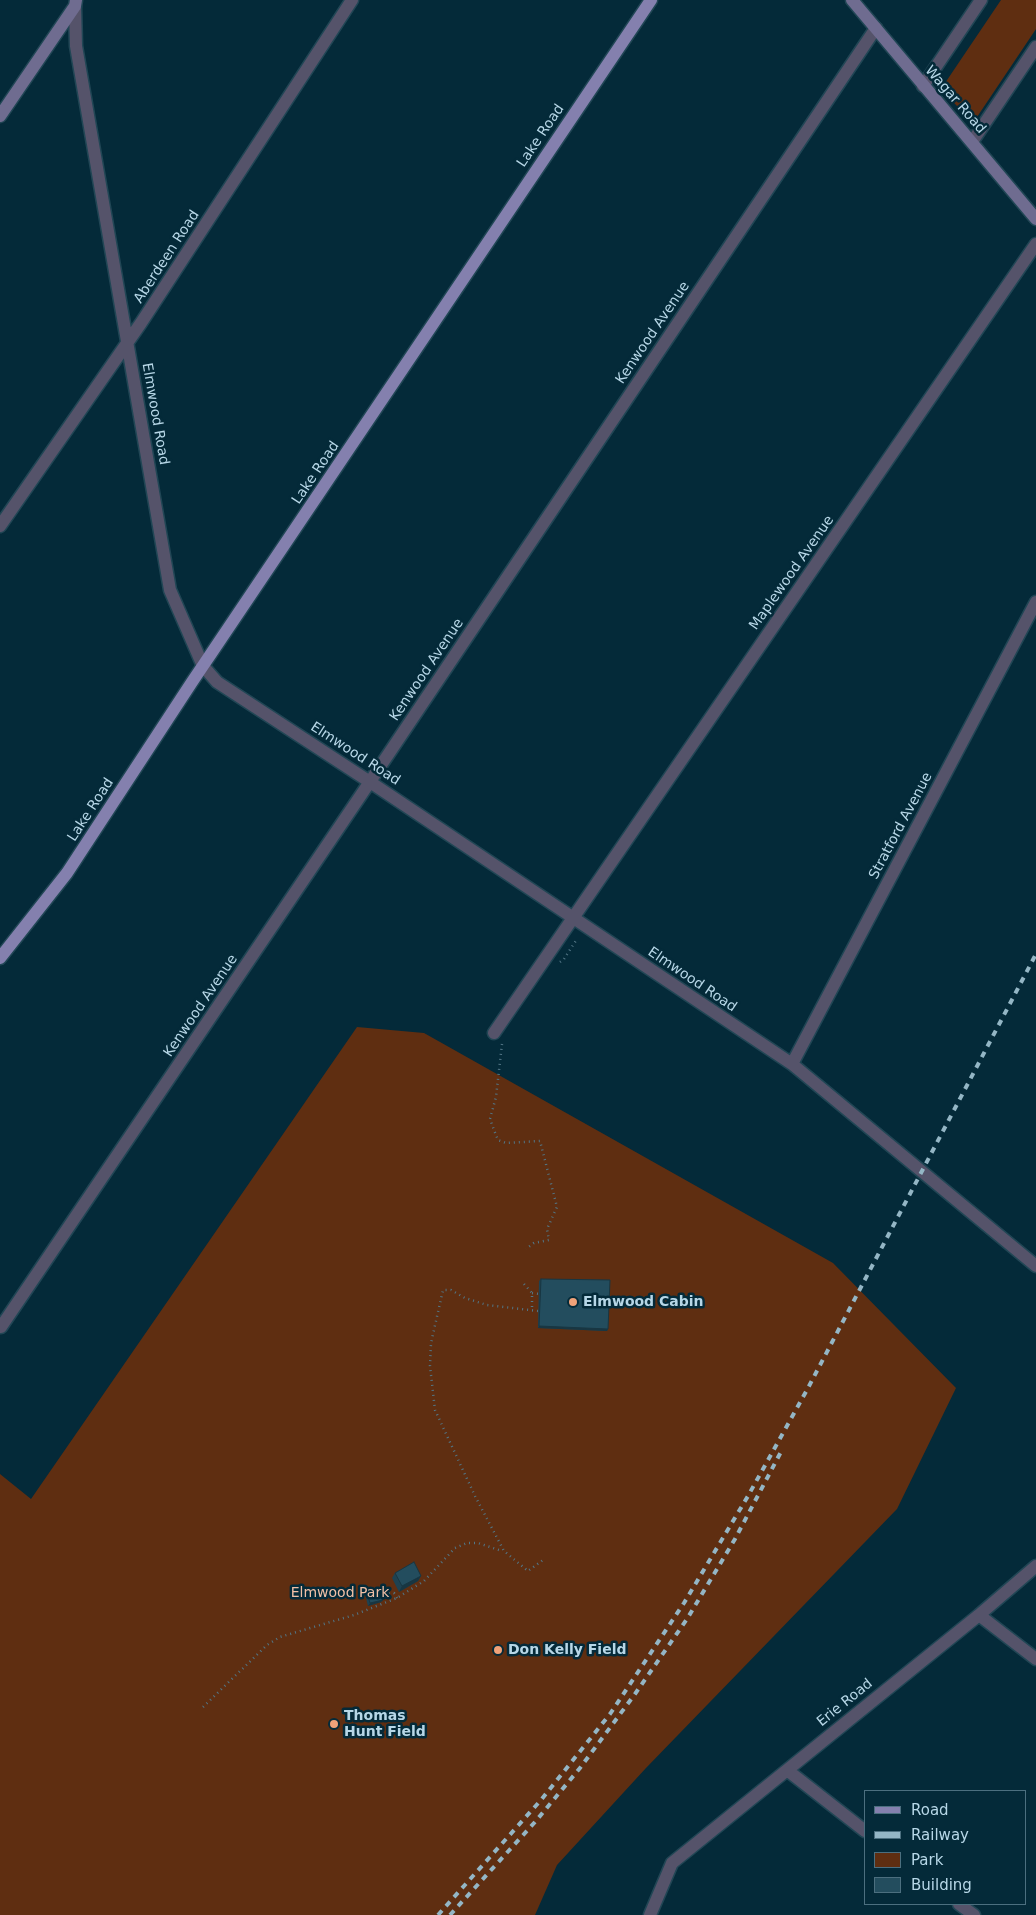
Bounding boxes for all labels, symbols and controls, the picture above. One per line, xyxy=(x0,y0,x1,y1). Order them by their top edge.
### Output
street label: Wagar Road xyxy=(921,63,989,137)
street label: Lake Road xyxy=(514,101,568,171)
street label: Aberdeen Road xyxy=(131,207,203,307)
street label: Kenwood Avenue xyxy=(613,279,693,387)
street label: Elmwood Road xyxy=(138,362,172,466)
street label: Lake Road xyxy=(289,438,343,508)
street label: Maplewood Avenue xyxy=(746,512,838,634)
street label: Kenwood Avenue xyxy=(387,616,467,724)
street label: Elmwood Road xyxy=(307,719,403,789)
street label: Stratford Avenue xyxy=(866,770,936,882)
street label: Lake Road xyxy=(64,775,118,845)
street label: Elmwood Road xyxy=(644,944,740,1016)
street label: Kenwood Avenue xyxy=(161,952,241,1060)
place label: Elmwood Cabin xyxy=(583,1294,704,1310)
marker: Elmwood Cabin xyxy=(567,1296,579,1308)
park label: Elmwood Park xyxy=(291,1585,389,1601)
place label: Don Kelly Field xyxy=(508,1642,626,1658)
marker: Don Kelly Field xyxy=(492,1644,504,1656)
street label: Erie Road xyxy=(814,1675,876,1731)
place label: Thomas Hunt Field xyxy=(344,1708,426,1740)
marker: Thomas Hunt Field xyxy=(328,1718,340,1730)
legend xyxy=(864,1790,1026,1905)
text: Road xyxy=(911,1801,949,1819)
text: Railway xyxy=(911,1826,969,1844)
text: Park xyxy=(911,1851,943,1869)
text: Building xyxy=(911,1876,972,1894)

